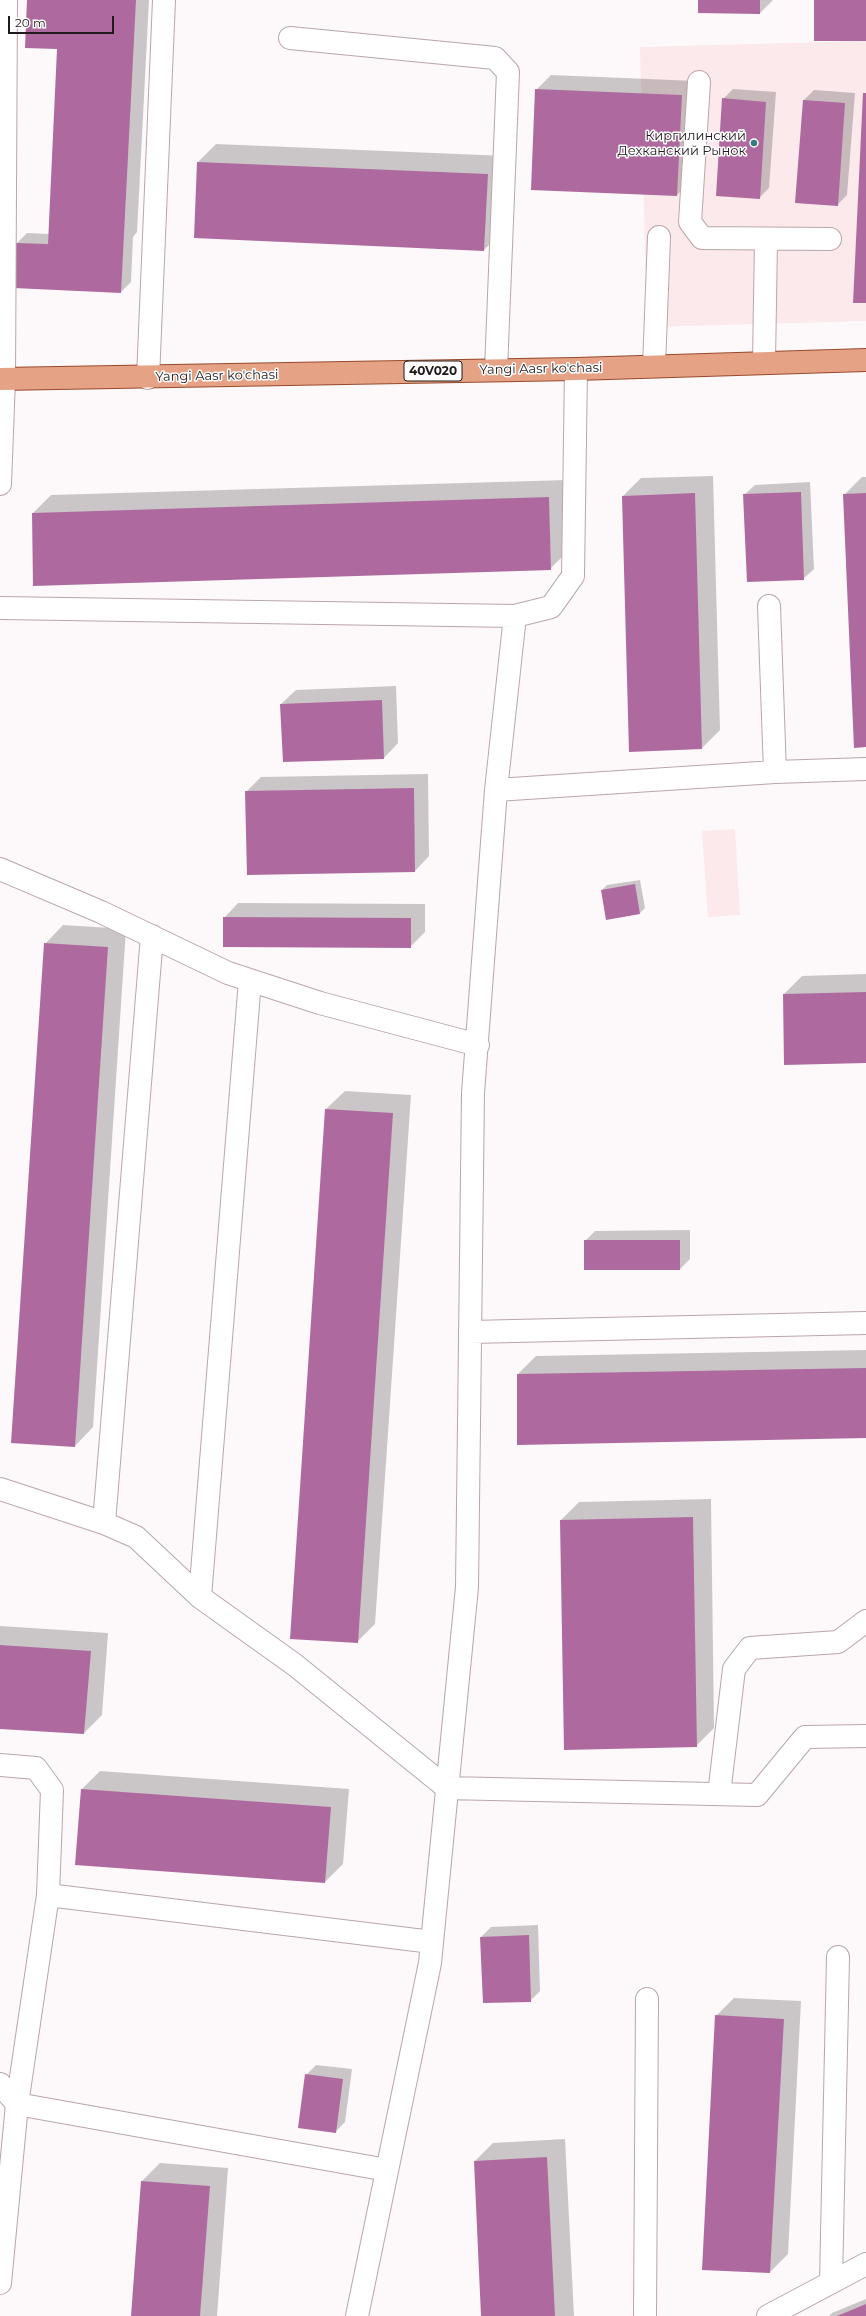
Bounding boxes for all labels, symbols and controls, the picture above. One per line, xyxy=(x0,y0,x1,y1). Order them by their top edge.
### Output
scale bar xyxy=(10,8,116,34)
text: 20 m xyxy=(15,15,46,30)
place label: Киргилинский Дехканский Рынок xyxy=(618,128,746,159)
marker: Киргилинский Дехканский Рынок xyxy=(749,138,759,148)
street label: Yangi Aasr ko'chasi xyxy=(479,360,603,378)
road number: 40V020 xyxy=(404,361,462,381)
street label: Yangi Aasr ko'chasi xyxy=(155,367,279,385)

